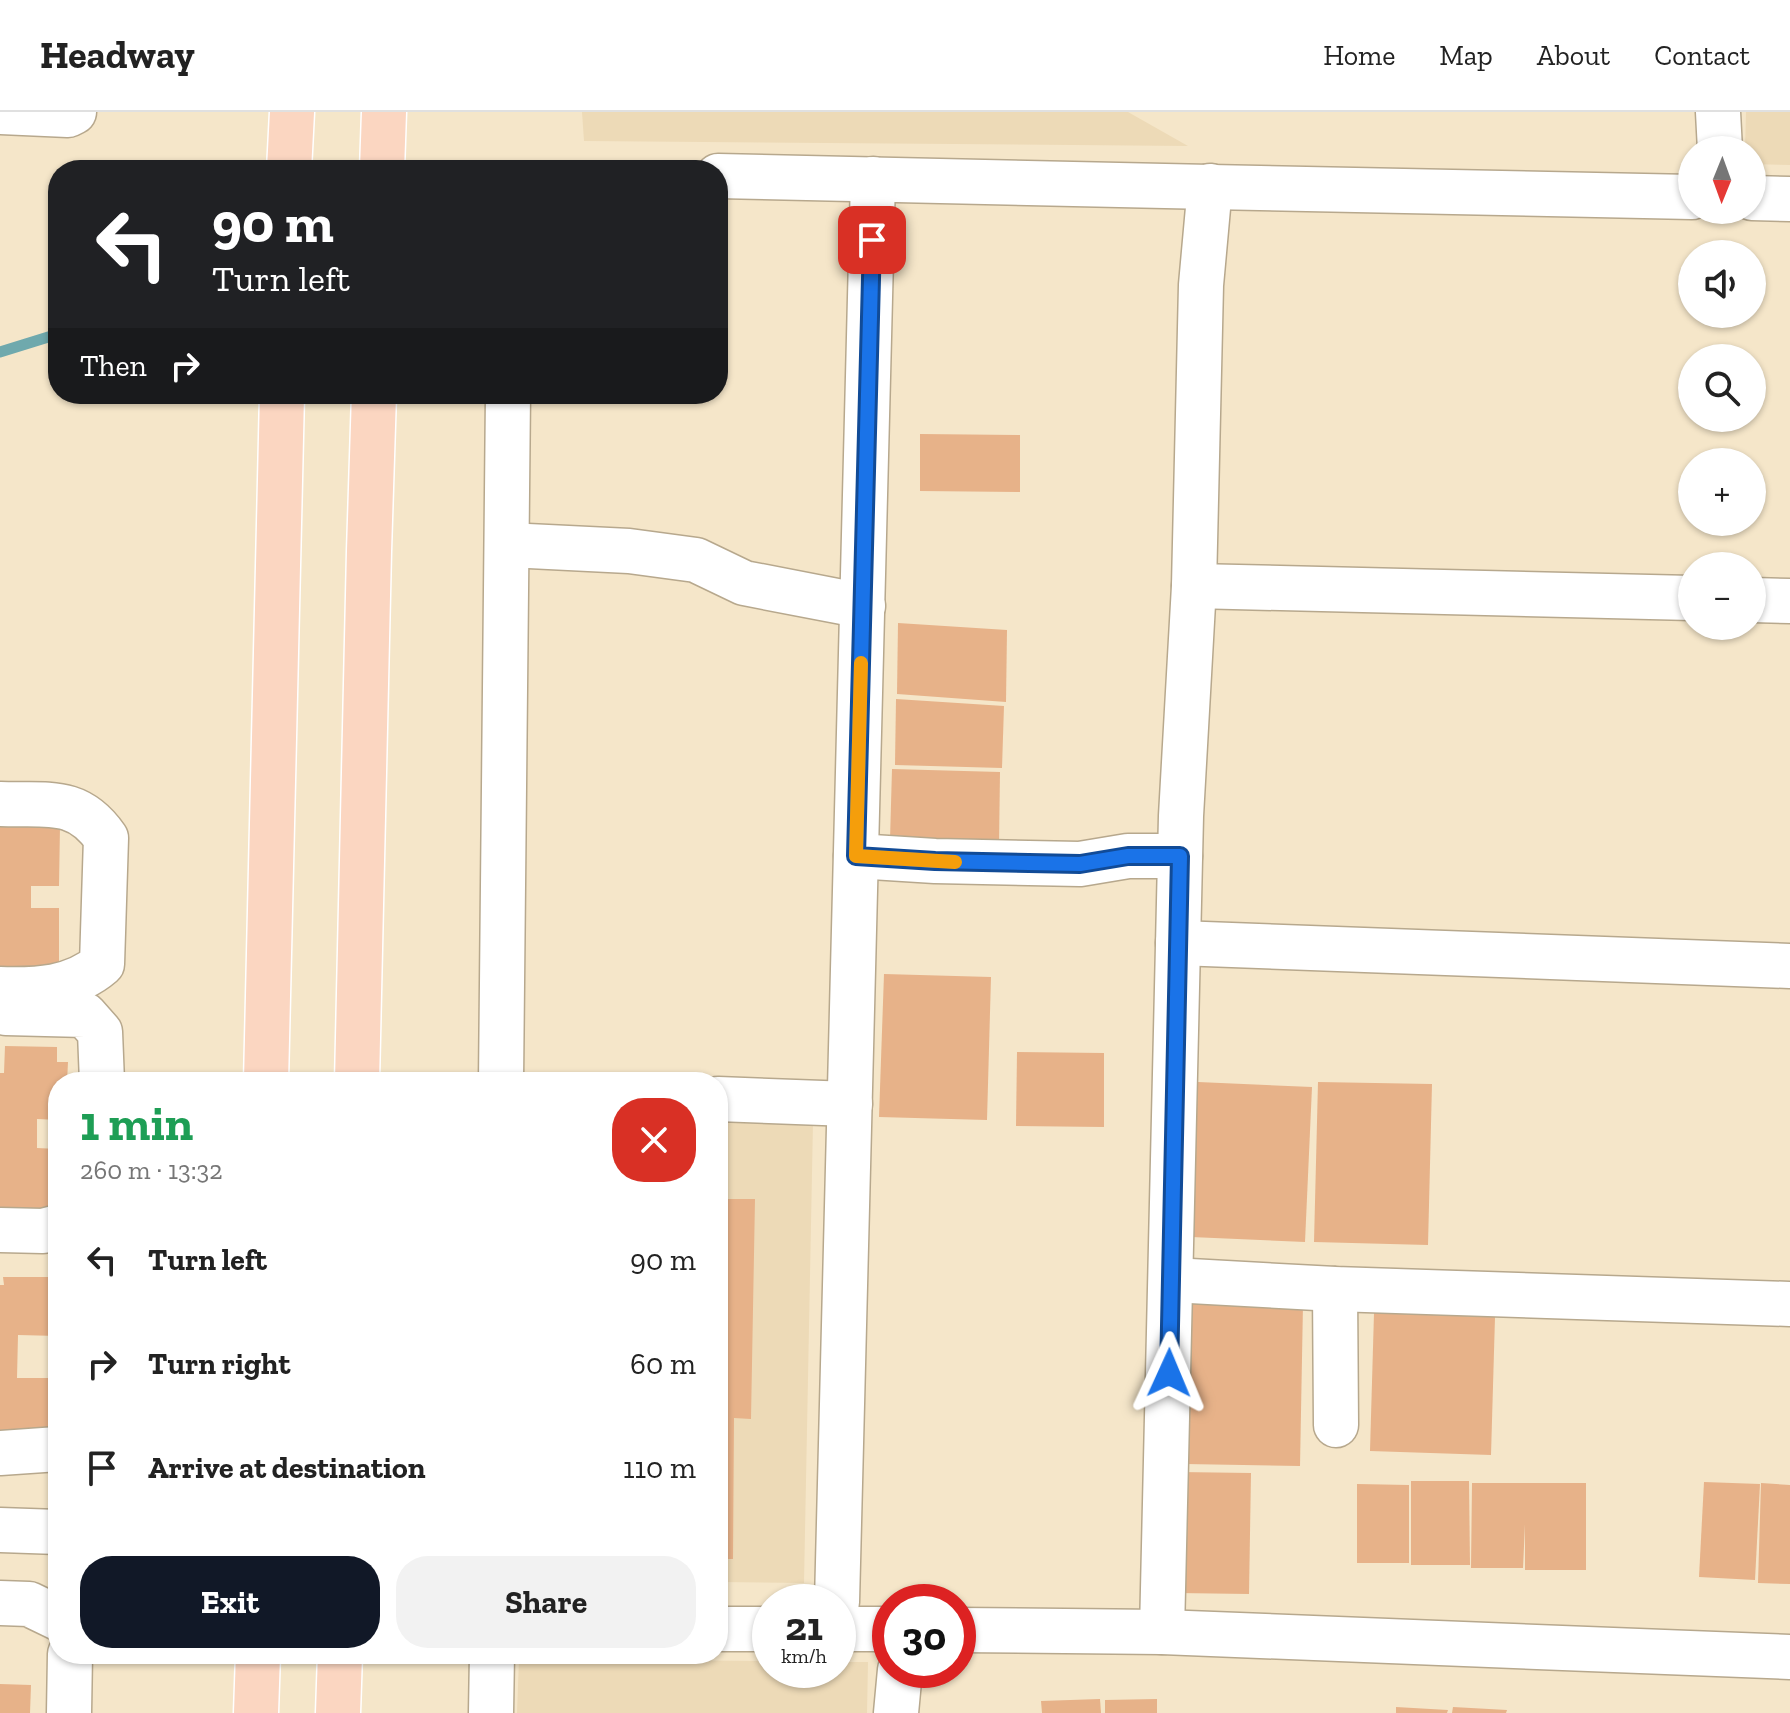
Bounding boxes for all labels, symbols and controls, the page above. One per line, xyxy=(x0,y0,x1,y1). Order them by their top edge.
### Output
text: Headway xyxy=(40,32,195,78)
text: Home xyxy=(1323,39,1395,72)
text: Map xyxy=(1439,39,1493,72)
text: About xyxy=(1537,39,1610,72)
text: Contact xyxy=(1654,39,1750,72)
north arrow xyxy=(1678,136,1766,224)
map controls xyxy=(1678,136,1766,640)
text: 90 m xyxy=(212,189,334,256)
icon: left xyxy=(80,192,184,296)
pin xyxy=(838,206,906,274)
icon: arrive xyxy=(850,218,894,262)
button: sound xyxy=(1678,240,1766,328)
text: Turn left xyxy=(212,257,350,300)
icon: right xyxy=(163,344,207,388)
button: search xyxy=(1678,344,1766,432)
text: Then xyxy=(80,348,147,384)
button: + xyxy=(1678,448,1766,536)
button: − xyxy=(1678,552,1766,640)
text: 1 min xyxy=(80,1095,193,1152)
button: close xyxy=(612,1098,696,1182)
text: 260 m · 13:32 xyxy=(80,1154,223,1186)
icon: left xyxy=(80,1238,124,1282)
text: Turn left xyxy=(148,1242,267,1278)
text: 90 m xyxy=(630,1242,696,1278)
position arrow xyxy=(1127,1331,1211,1415)
icon: right xyxy=(80,1342,124,1386)
text: Turn right xyxy=(148,1346,290,1382)
text: 60 m xyxy=(630,1346,696,1382)
icon: arrive xyxy=(80,1446,124,1490)
text: Arrive at destination xyxy=(148,1450,425,1486)
text: 110 m xyxy=(623,1450,696,1486)
button: Exit xyxy=(80,1556,380,1648)
button: Share xyxy=(396,1556,696,1648)
speed limit sign: 30 xyxy=(872,1584,976,1688)
text: 21 xyxy=(785,1602,823,1650)
text: km/h xyxy=(781,1644,827,1668)

